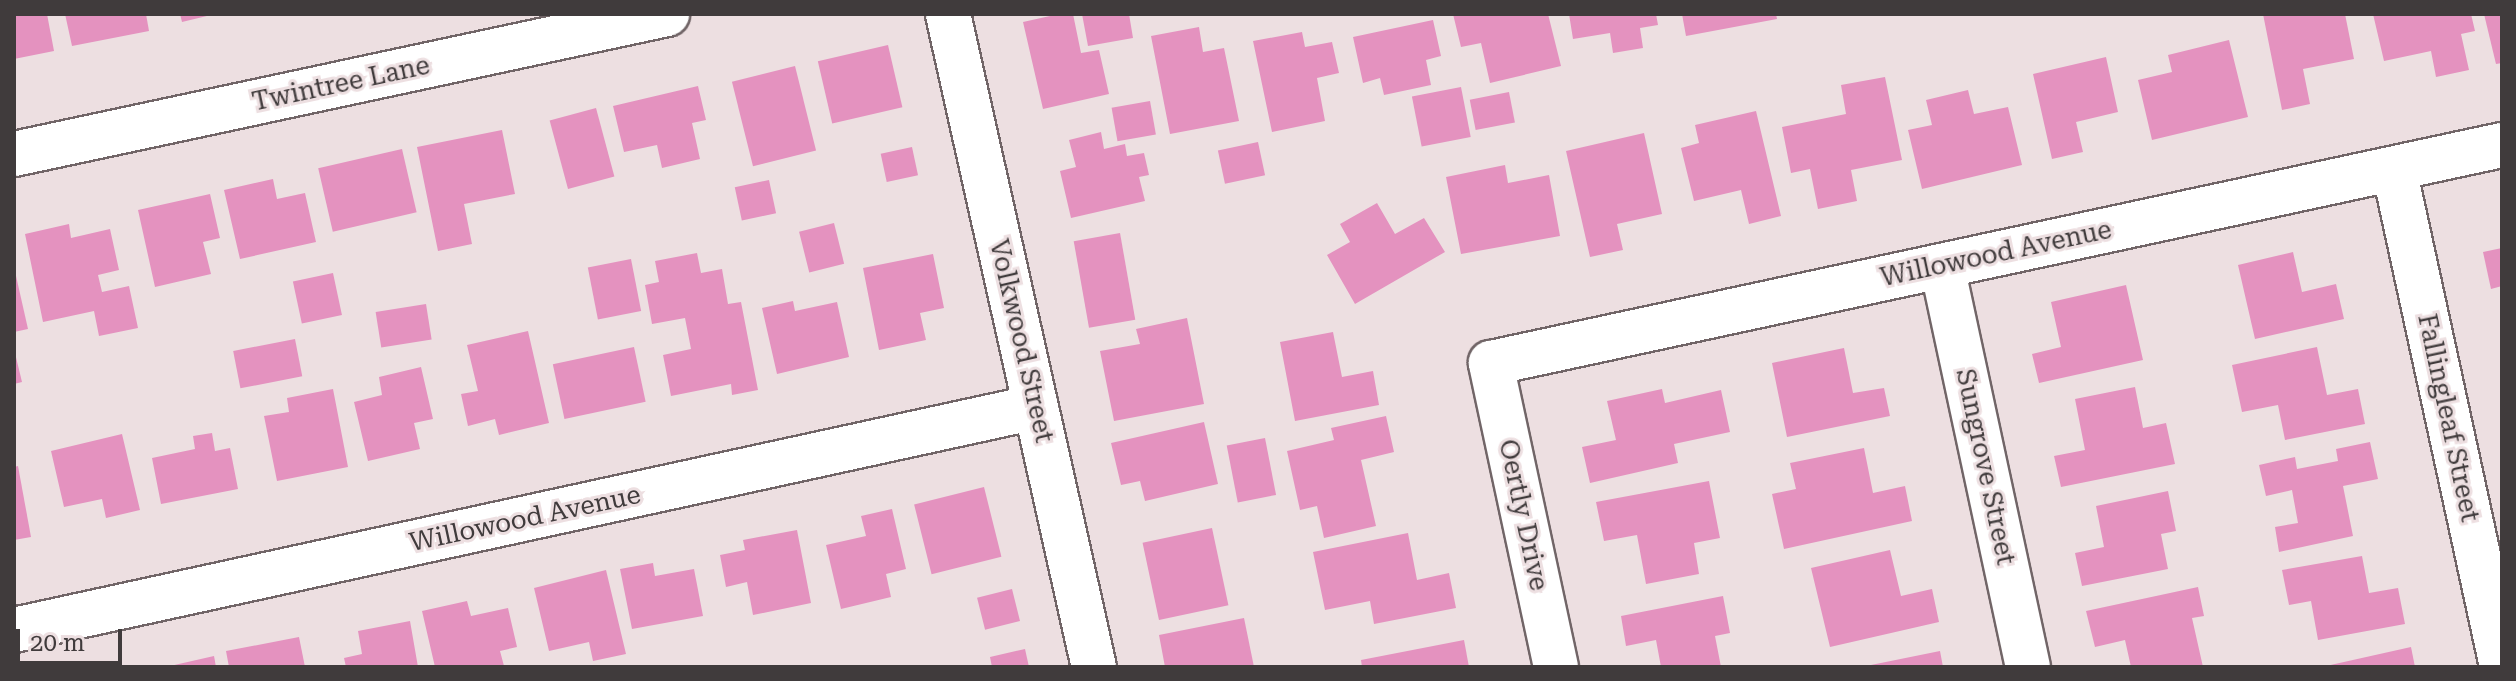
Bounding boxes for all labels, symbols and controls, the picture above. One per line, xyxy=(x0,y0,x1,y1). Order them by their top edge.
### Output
street label: Twintree Lane xyxy=(249,50,433,118)
street label: Willowood Avenue xyxy=(1878,214,2114,294)
street label: Volkwood Street xyxy=(982,236,1060,446)
street label: Fallingleaf Street xyxy=(2411,311,2485,525)
street label: Sungrove Street xyxy=(1949,366,2021,568)
street label: Oertly Drive xyxy=(1492,437,1554,593)
street label: Willowood Avenue xyxy=(407,479,643,559)
scale bar xyxy=(20,613,126,663)
text: 20 m xyxy=(30,629,85,657)

